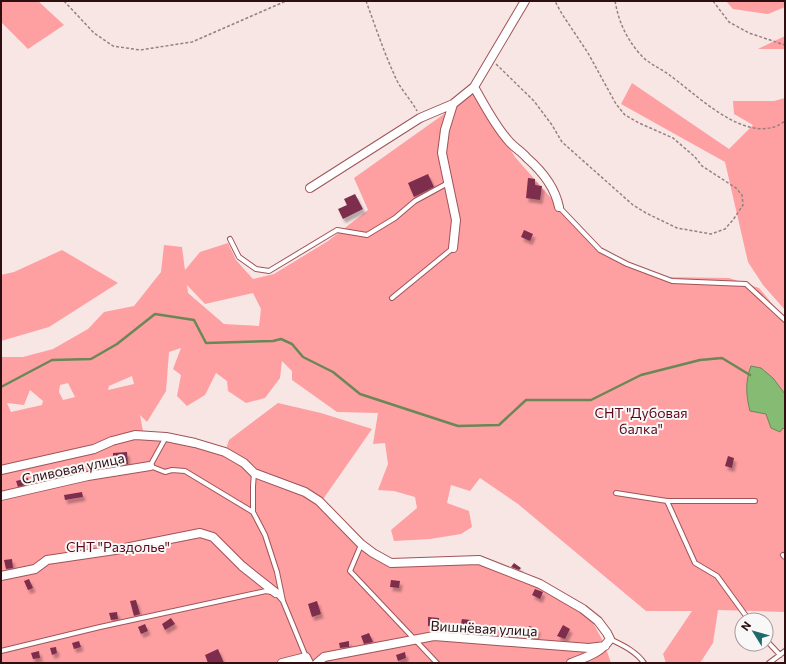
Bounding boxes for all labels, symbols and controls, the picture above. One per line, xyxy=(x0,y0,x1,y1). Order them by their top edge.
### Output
park label: СНТ "Дубовая балка" xyxy=(594,404,688,437)
street label: Сливовая улица xyxy=(20,449,126,487)
park label: СНТ "Раздолье" xyxy=(66,538,170,555)
north arrow xyxy=(734,612,774,652)
street label: Вишнёвая улица xyxy=(430,617,538,639)
text: N xyxy=(738,618,753,633)

